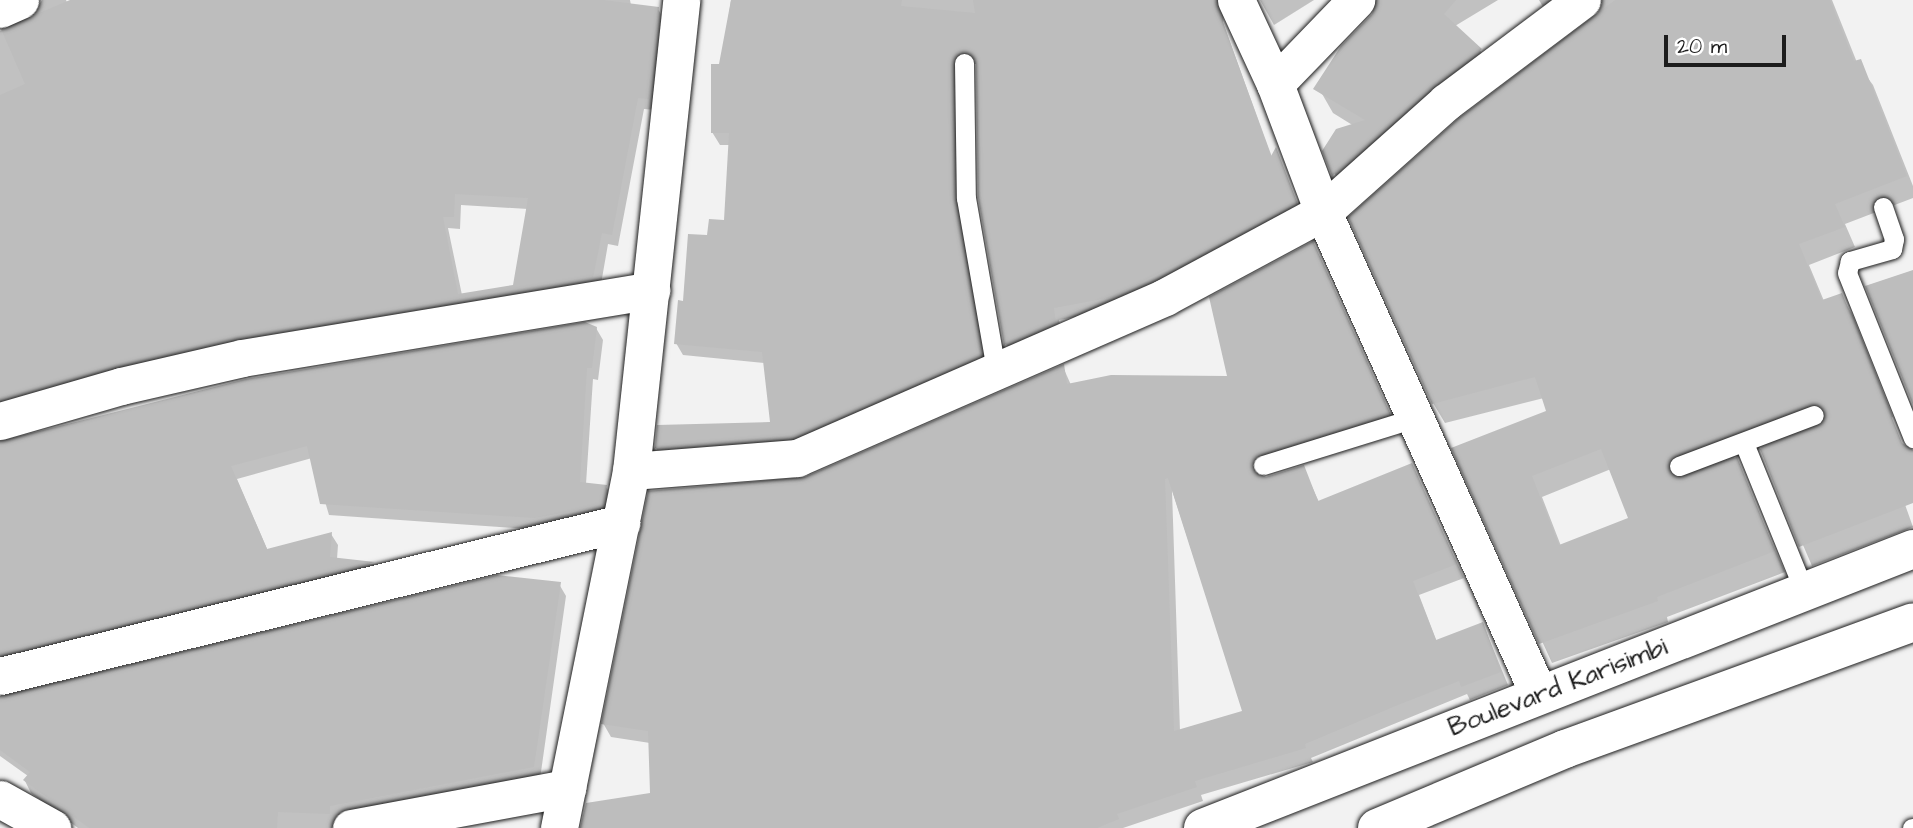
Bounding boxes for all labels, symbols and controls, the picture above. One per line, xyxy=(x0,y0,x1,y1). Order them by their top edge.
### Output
scale bar xyxy=(1668,21,1790,65)
text: 20 m xyxy=(1677,32,1727,61)
street label: Boulevard Karisimbi xyxy=(1444,632,1672,744)

